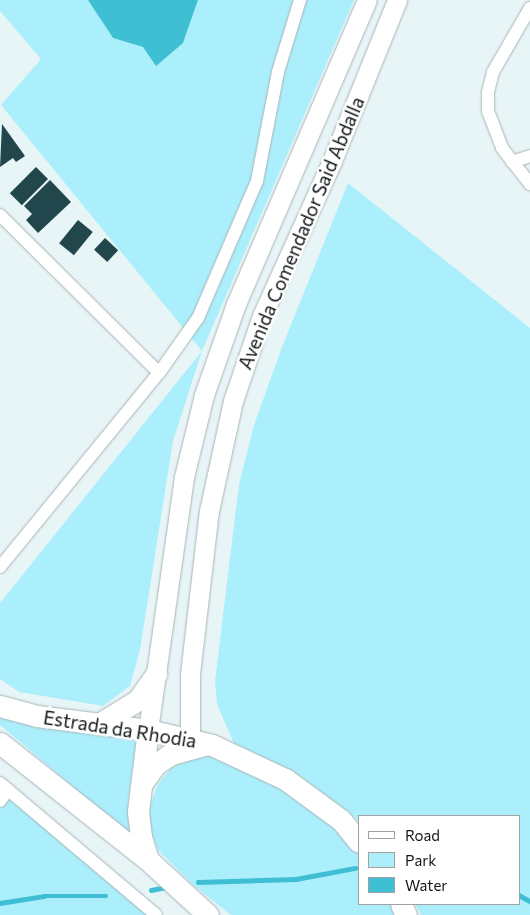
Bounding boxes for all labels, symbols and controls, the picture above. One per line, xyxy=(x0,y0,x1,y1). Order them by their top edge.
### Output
street label: Avenida Comendador Said Abdalla xyxy=(233,93,369,373)
street label: Estrada da Rhodia xyxy=(42,706,198,752)
legend xyxy=(358,815,520,905)
text: Road xyxy=(405,826,440,844)
text: Park xyxy=(405,851,436,869)
text: Water xyxy=(405,876,447,894)

